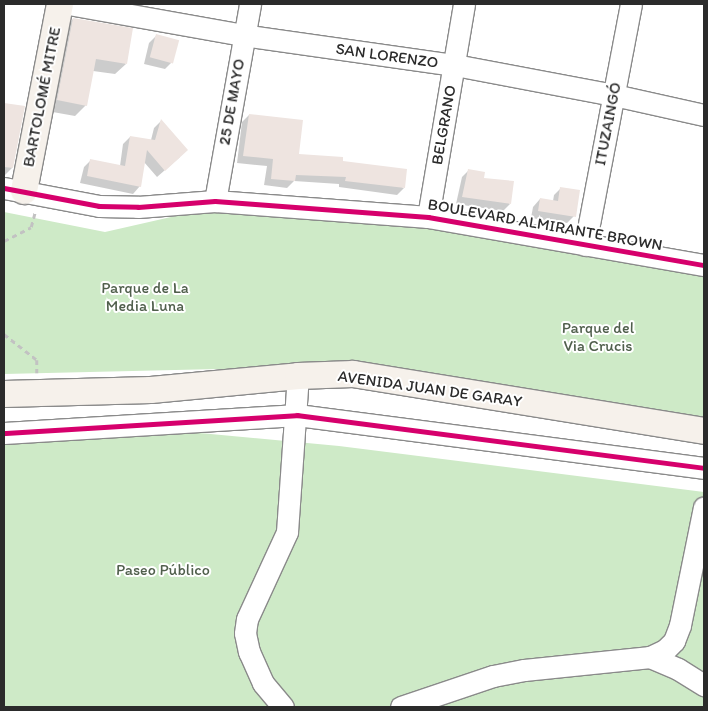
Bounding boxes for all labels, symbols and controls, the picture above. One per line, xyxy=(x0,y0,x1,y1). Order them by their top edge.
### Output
street label: BARTOLOMÉ MITRE xyxy=(19,25,65,169)
street label: SAN LORENZO xyxy=(334,39,440,73)
street label: 25 DE MAYO xyxy=(215,58,249,146)
street label: ITUZAINGÓ xyxy=(591,81,625,167)
street label: BELGRANO xyxy=(428,84,460,166)
street label: BOULEVARD ALMIRANTE BROWN xyxy=(427,195,663,255)
park label: Parque de La Media Luna xyxy=(101,278,189,316)
park label: Parque del Via Crucis xyxy=(562,318,634,356)
street label: AVENIDA JUAN DE GARAY xyxy=(337,367,523,411)
park label: Paseo Público xyxy=(116,560,210,580)

